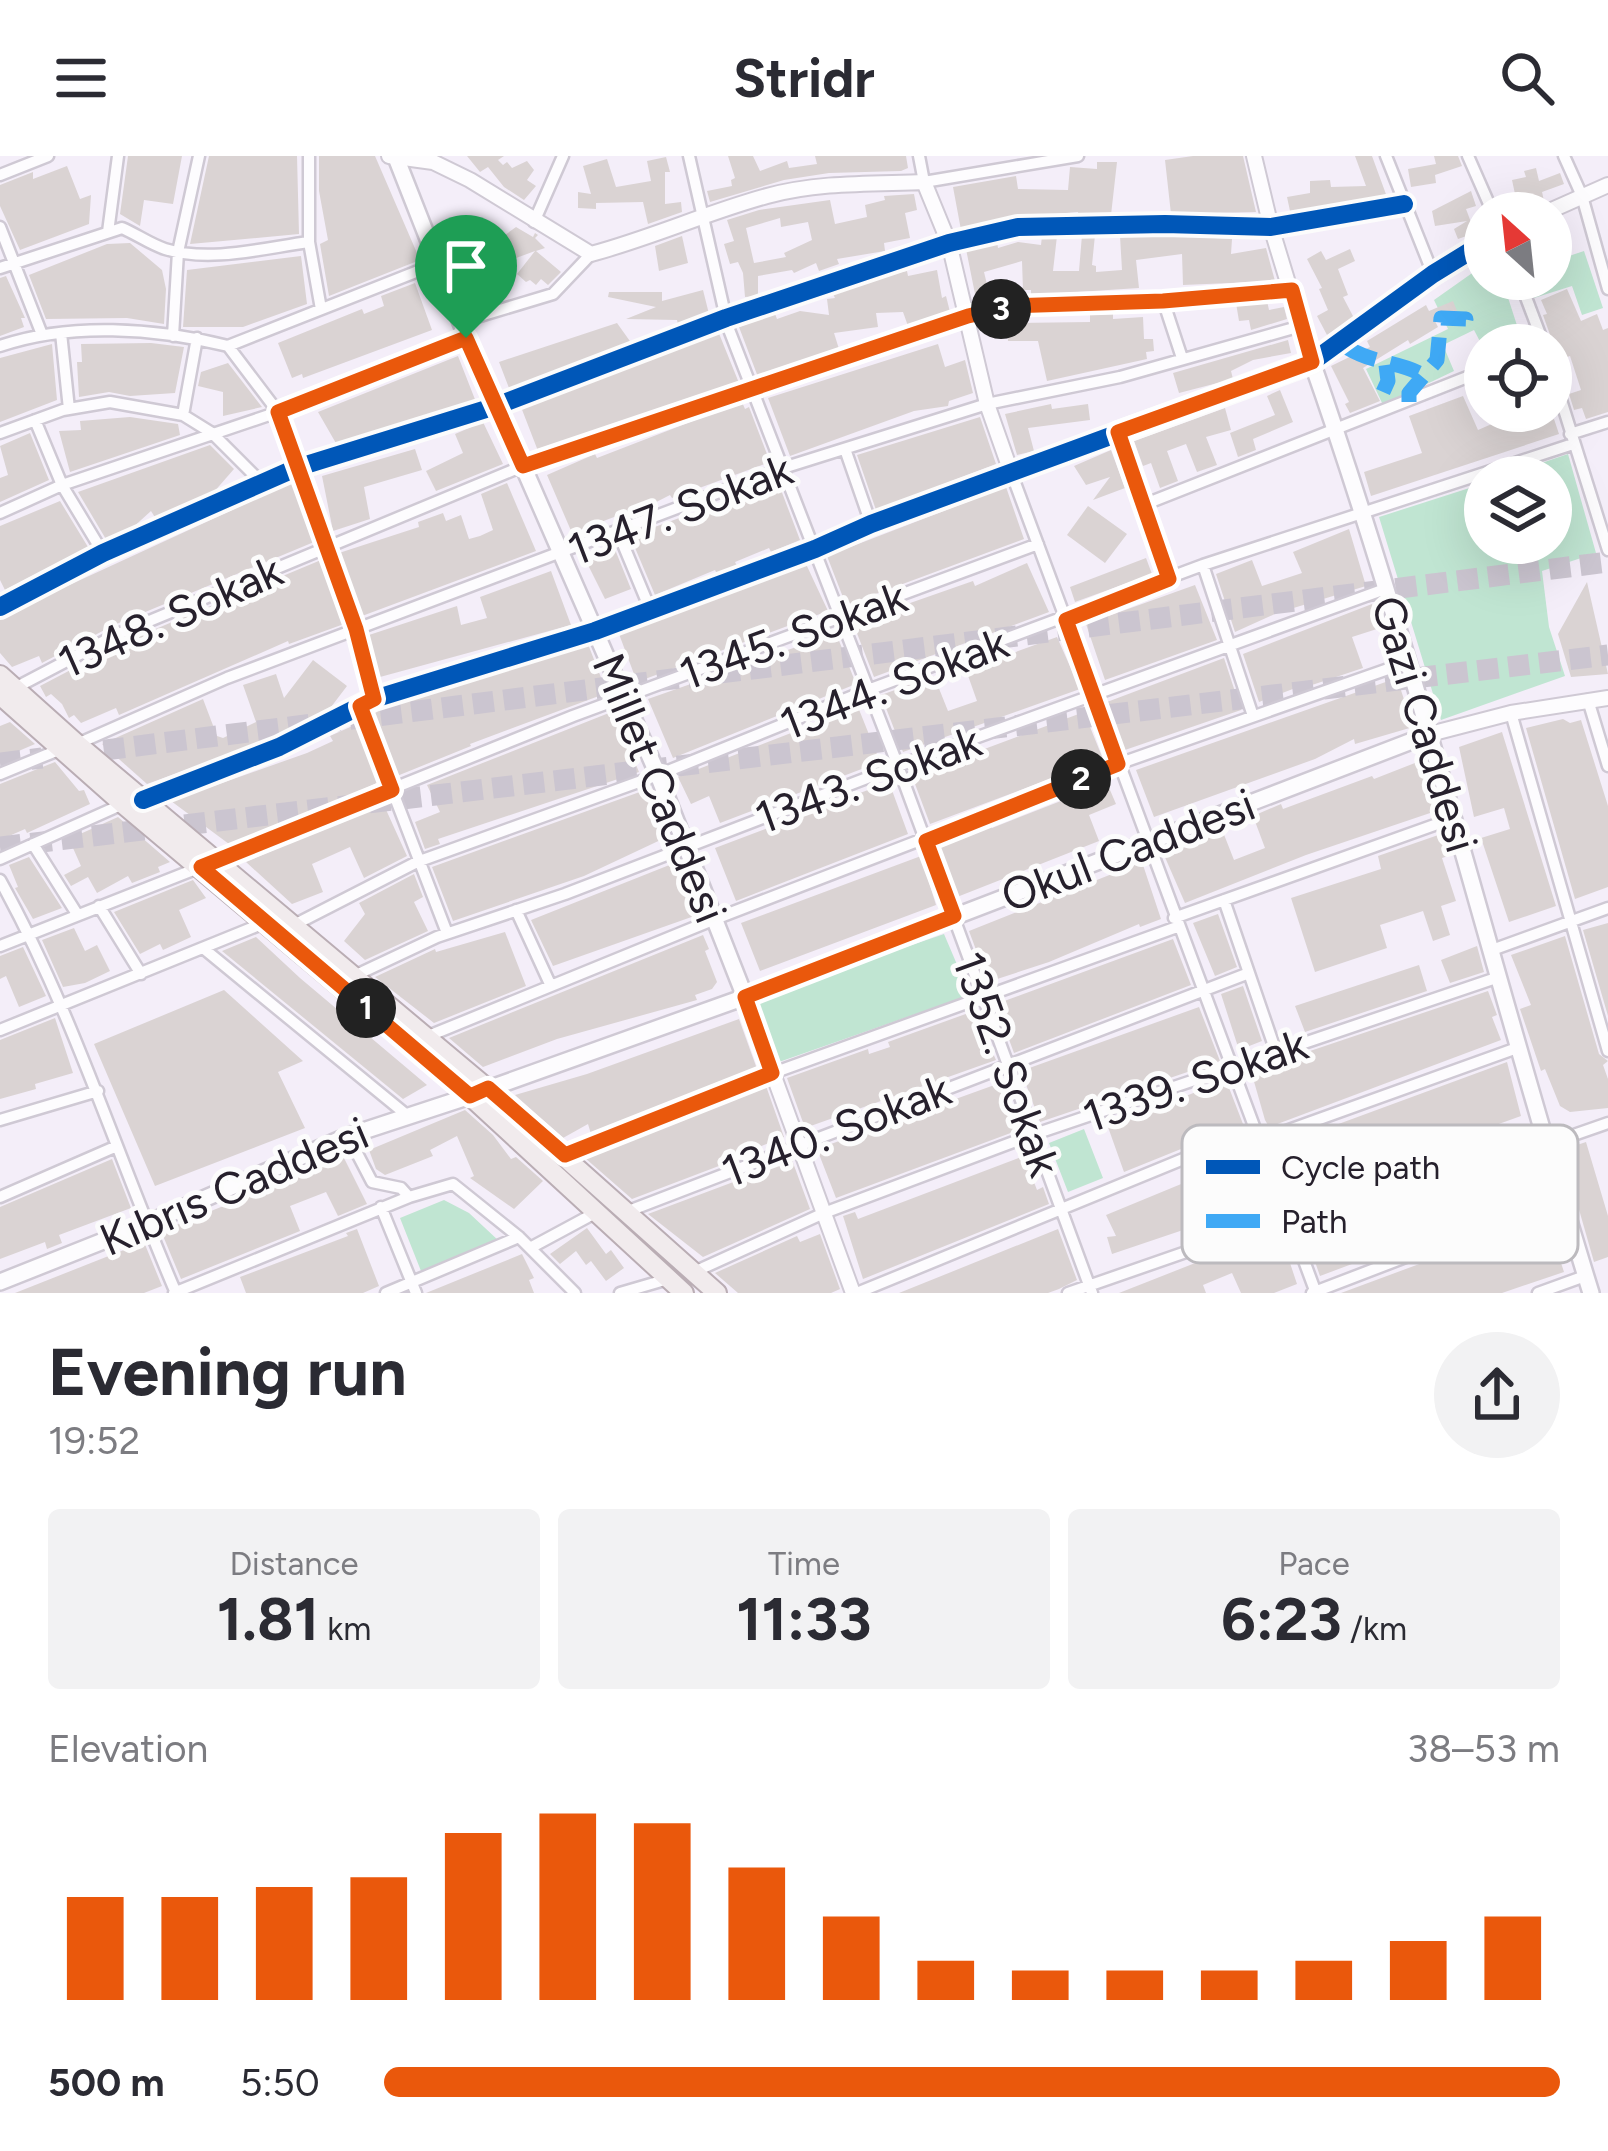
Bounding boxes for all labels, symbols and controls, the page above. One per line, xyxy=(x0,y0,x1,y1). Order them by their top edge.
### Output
icon: menu xyxy=(48,45,114,111)
icon: search xyxy=(1494,45,1560,111)
text: Stridr xyxy=(733,46,875,111)
north arrow xyxy=(1464,192,1572,300)
map controls xyxy=(1464,192,1572,564)
pin xyxy=(415,215,517,338)
icon: arrive xyxy=(433,233,499,299)
pin: 3 xyxy=(971,279,1031,339)
text: 3 xyxy=(992,289,1010,328)
button: locate xyxy=(1464,324,1572,432)
street label: 1347. Sokak xyxy=(560,442,800,576)
button: layers xyxy=(1464,456,1572,564)
street label: 1348. Sokak xyxy=(50,543,290,689)
street label: 1345. Sokak xyxy=(672,569,914,701)
street label: Gazi Caddesi xyxy=(1360,589,1490,859)
street label: 1344. Sokak xyxy=(773,615,1016,751)
street label: Millet Caddesi xyxy=(582,646,738,930)
street label: 1343. Sokak xyxy=(748,713,988,845)
pin: 2 xyxy=(1051,749,1111,809)
text: 2 xyxy=(1071,759,1091,798)
street label: Okul Caddesi xyxy=(994,777,1262,923)
street label: 1352. Sokak xyxy=(942,945,1073,1184)
pin: 1 xyxy=(336,978,396,1038)
text: 1 xyxy=(359,988,373,1027)
street label: 1339. Sokak xyxy=(1076,1016,1314,1144)
street label: 1340. Sokak xyxy=(714,1062,958,1198)
street label: Kıbrıs Caddesi xyxy=(92,1105,376,1267)
legend xyxy=(1182,1125,1578,1263)
text: Cycle path xyxy=(1281,1148,1440,1187)
text: Path xyxy=(1281,1202,1348,1241)
text: Evening run xyxy=(48,1332,407,1412)
button: share xyxy=(1434,1332,1560,1458)
text: 19:52 xyxy=(48,1417,140,1464)
text: Distance xyxy=(229,1544,359,1583)
text: Time xyxy=(768,1544,840,1583)
text: Pace xyxy=(1278,1544,1350,1583)
text: 1.81 xyxy=(217,1583,319,1655)
text: 11:33 xyxy=(736,1583,872,1655)
text: 6:23 xyxy=(1221,1583,1342,1655)
text: km xyxy=(319,1609,371,1648)
text: /km xyxy=(1342,1609,1407,1648)
text: Elevation xyxy=(48,1725,208,1772)
text: 38–53 m xyxy=(1407,1725,1560,1772)
text: 500 m xyxy=(48,2059,165,2106)
text: 5:50 xyxy=(240,2059,320,2106)

